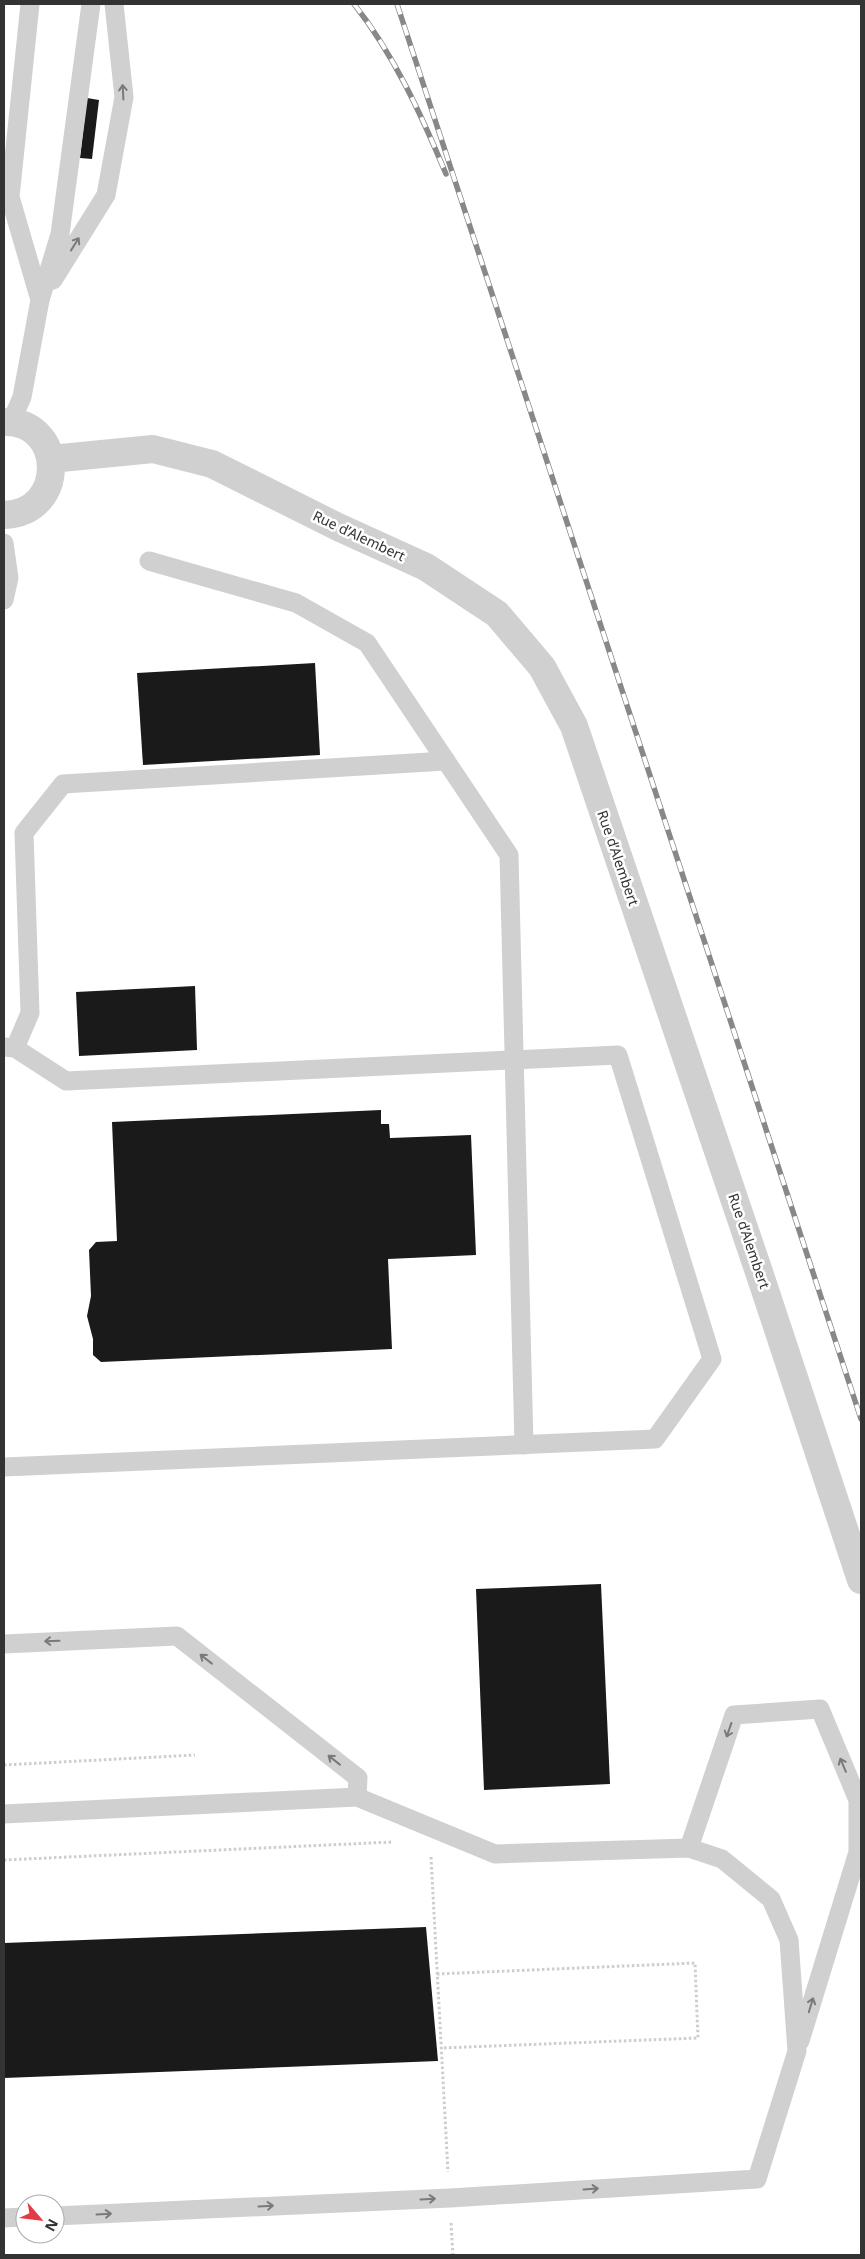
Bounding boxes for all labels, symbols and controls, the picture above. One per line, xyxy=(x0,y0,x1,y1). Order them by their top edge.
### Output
one-way arrow xyxy=(118,84,127,100)
one-way arrow xyxy=(71,237,81,251)
street label: Rue d’Alembert xyxy=(310,506,408,565)
street label: Rue d’Alembert xyxy=(593,808,644,908)
street label: Rue d’Alembert xyxy=(724,1191,775,1291)
one-way arrow xyxy=(44,1637,60,1646)
one-way arrow xyxy=(200,1654,213,1665)
one-way arrow xyxy=(724,1722,733,1737)
one-way arrow xyxy=(328,1754,341,1765)
one-way arrow xyxy=(838,1758,848,1773)
one-way arrow xyxy=(807,1997,817,2013)
one-way arrow xyxy=(582,2185,598,2194)
north arrow xyxy=(15,2194,65,2244)
one-way arrow xyxy=(420,2194,436,2203)
one-way arrow xyxy=(258,2202,274,2211)
one-way arrow xyxy=(95,2209,111,2218)
text: N xyxy=(41,2216,63,2235)

